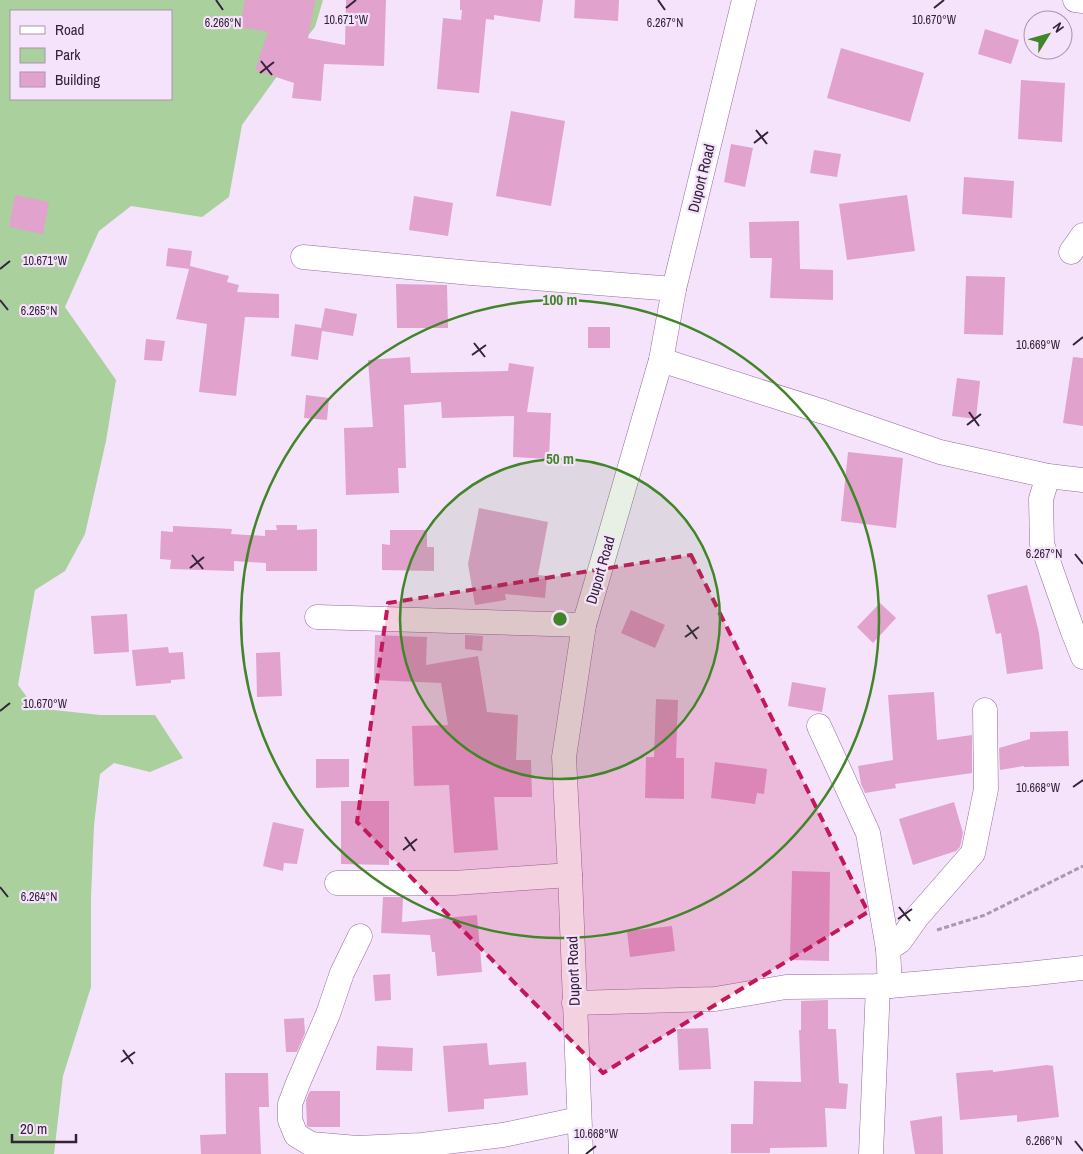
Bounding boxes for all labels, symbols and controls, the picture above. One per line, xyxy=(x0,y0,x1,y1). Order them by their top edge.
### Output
legend xyxy=(10,10,172,100)
north arrow xyxy=(1023,10,1073,60)
text: 10.671°W xyxy=(324,12,369,28)
text: 10.670°W xyxy=(912,12,957,28)
text: 6.266°N xyxy=(205,15,241,31)
text: 6.267°N xyxy=(647,15,683,31)
text: N xyxy=(1049,18,1068,36)
text: Road xyxy=(55,19,84,40)
text: Park xyxy=(55,44,81,65)
text: Building xyxy=(55,69,100,90)
street label: Duport Road xyxy=(682,142,720,214)
text: 10.671°W xyxy=(23,253,68,269)
text: 100 m xyxy=(543,289,577,310)
text: 6.265°N xyxy=(21,303,57,319)
text: 10.669°W xyxy=(1016,337,1061,353)
text: 50 m xyxy=(546,448,574,469)
street label: Duport Road xyxy=(580,534,620,606)
text: 6.267°N xyxy=(1026,546,1062,562)
centre of rings xyxy=(551,610,569,628)
text: 10.670°W xyxy=(23,696,68,712)
text: 10.668°W xyxy=(1016,780,1061,796)
text: 6.264°N xyxy=(21,889,57,905)
street label: Duport Road xyxy=(561,936,585,1006)
scale bar xyxy=(12,1112,76,1144)
text: 20 m xyxy=(20,1118,47,1139)
text: 10.668°W xyxy=(574,1126,619,1142)
text: 6.266°N xyxy=(1026,1133,1062,1149)

